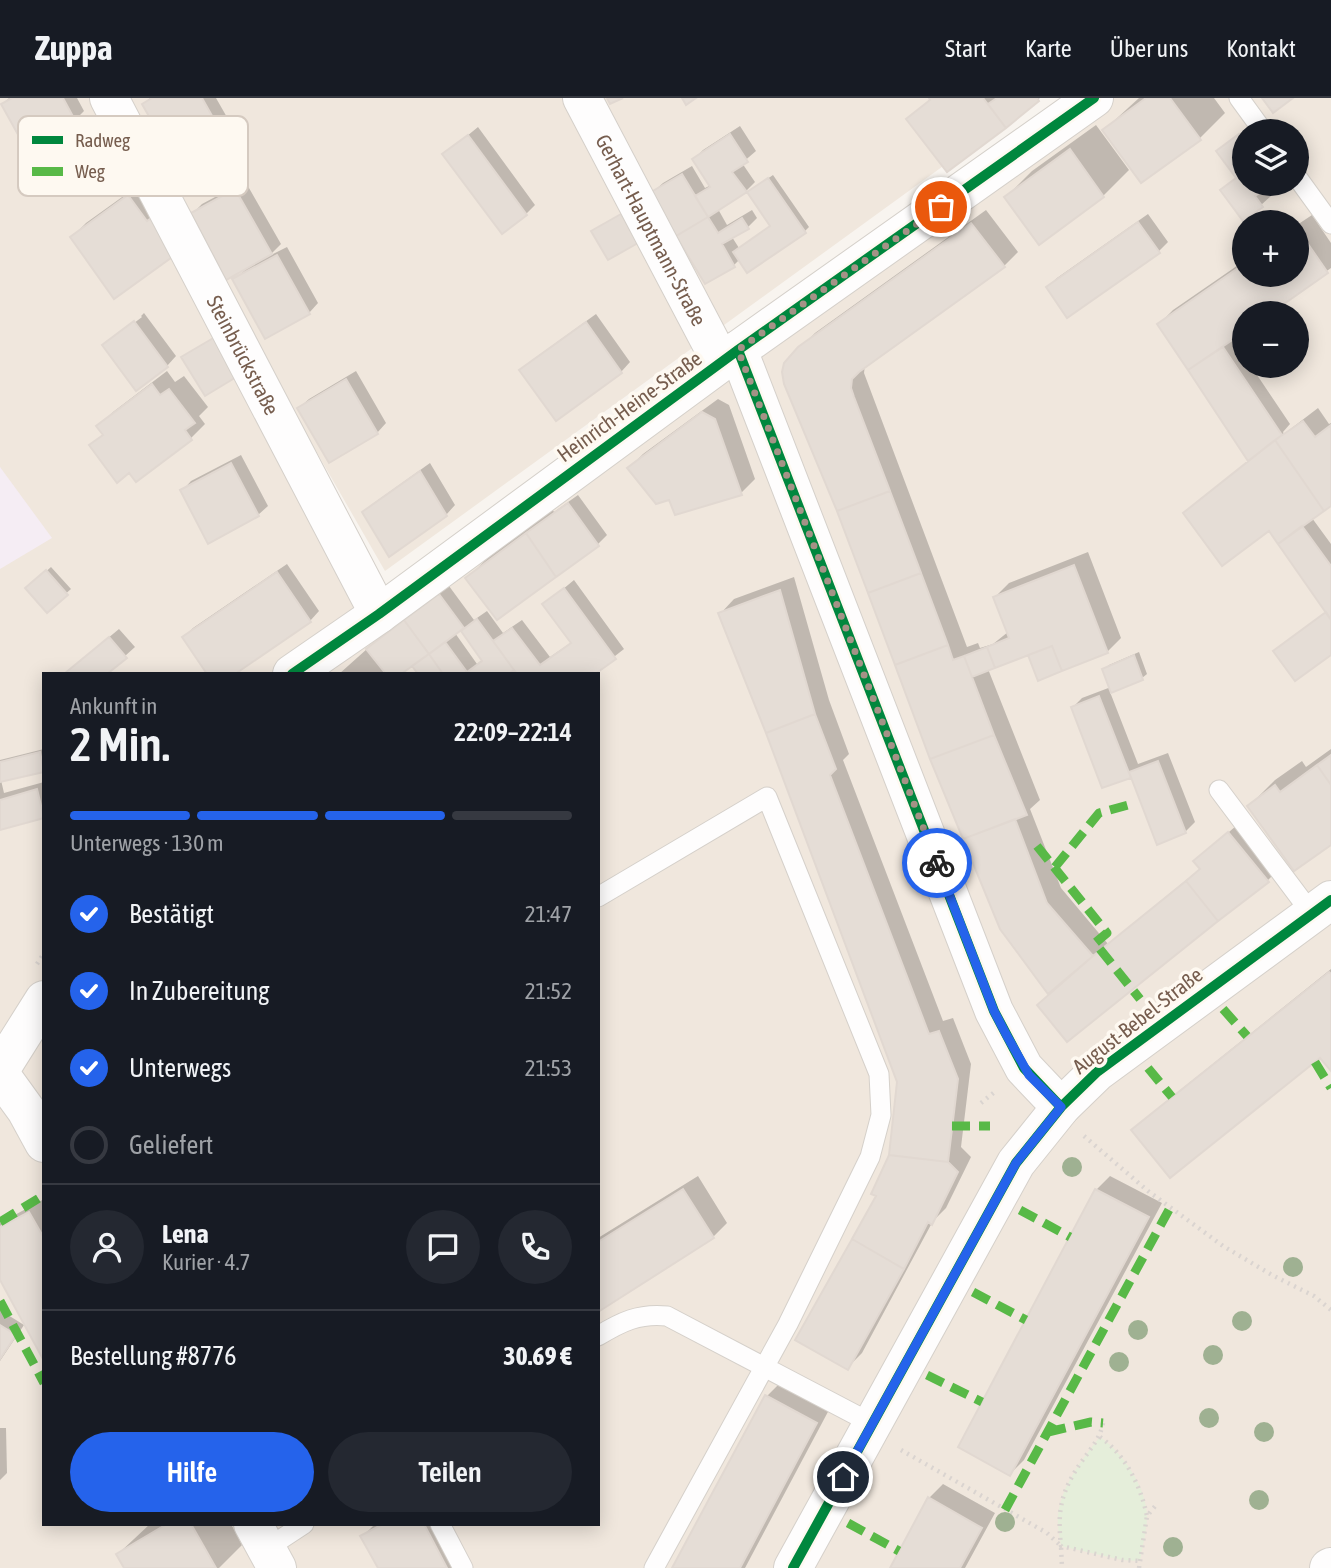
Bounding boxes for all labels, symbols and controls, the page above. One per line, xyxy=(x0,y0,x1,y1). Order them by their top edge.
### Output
text: Zuppa xyxy=(35,29,112,67)
text: Start xyxy=(945,35,987,62)
text: Karte xyxy=(1025,35,1072,62)
text: Über uns xyxy=(1110,35,1188,62)
text: Kontakt xyxy=(1226,35,1296,62)
legend xyxy=(18,116,248,196)
map controls xyxy=(1232,119,1309,378)
button: layers xyxy=(1232,119,1309,196)
text: Radweg xyxy=(75,129,131,151)
street label: Gerhart-Hauptmann-Straße xyxy=(591,130,712,330)
text: Weg xyxy=(75,160,106,182)
pin xyxy=(911,177,971,237)
icon: bag xyxy=(922,188,960,226)
button: + xyxy=(1232,210,1309,287)
street label: Steinbrückstraße xyxy=(202,291,284,419)
button: − xyxy=(1232,301,1309,378)
street label: Heinrich-Heine-Straße xyxy=(552,346,706,466)
text: Ankunft in xyxy=(70,693,157,719)
text: 22:09–22:14 xyxy=(454,717,572,747)
text: 2 Min. xyxy=(70,718,170,771)
courier xyxy=(902,828,972,898)
text: Unterwegs · 130 m xyxy=(70,830,224,856)
icon: bike xyxy=(918,844,956,882)
icon: check xyxy=(70,895,108,933)
text: Bestätigt xyxy=(129,899,214,929)
text: 21:47 xyxy=(525,901,572,927)
street label: August-Bebel-Straße xyxy=(1067,962,1207,1078)
icon: check xyxy=(70,972,108,1010)
text: In Zubereitung xyxy=(129,976,269,1006)
text: 21:52 xyxy=(525,978,572,1004)
icon: check xyxy=(70,1049,108,1087)
text: Unterwegs xyxy=(129,1053,231,1083)
text: 21:53 xyxy=(525,1055,572,1081)
text: Geliefert xyxy=(129,1130,213,1160)
button: person xyxy=(70,1210,144,1284)
button: chat xyxy=(406,1210,480,1284)
button: phone xyxy=(498,1210,572,1284)
text: Lena xyxy=(162,1219,209,1249)
text: Kurier · 4.7 xyxy=(162,1249,250,1275)
text: Bestellung #8776 xyxy=(70,1341,236,1371)
text: 30.69 € xyxy=(503,1341,572,1371)
button: Hilfe xyxy=(70,1432,314,1512)
button: Teilen xyxy=(328,1432,572,1512)
pin xyxy=(813,1447,873,1507)
icon: home xyxy=(824,1458,862,1496)

